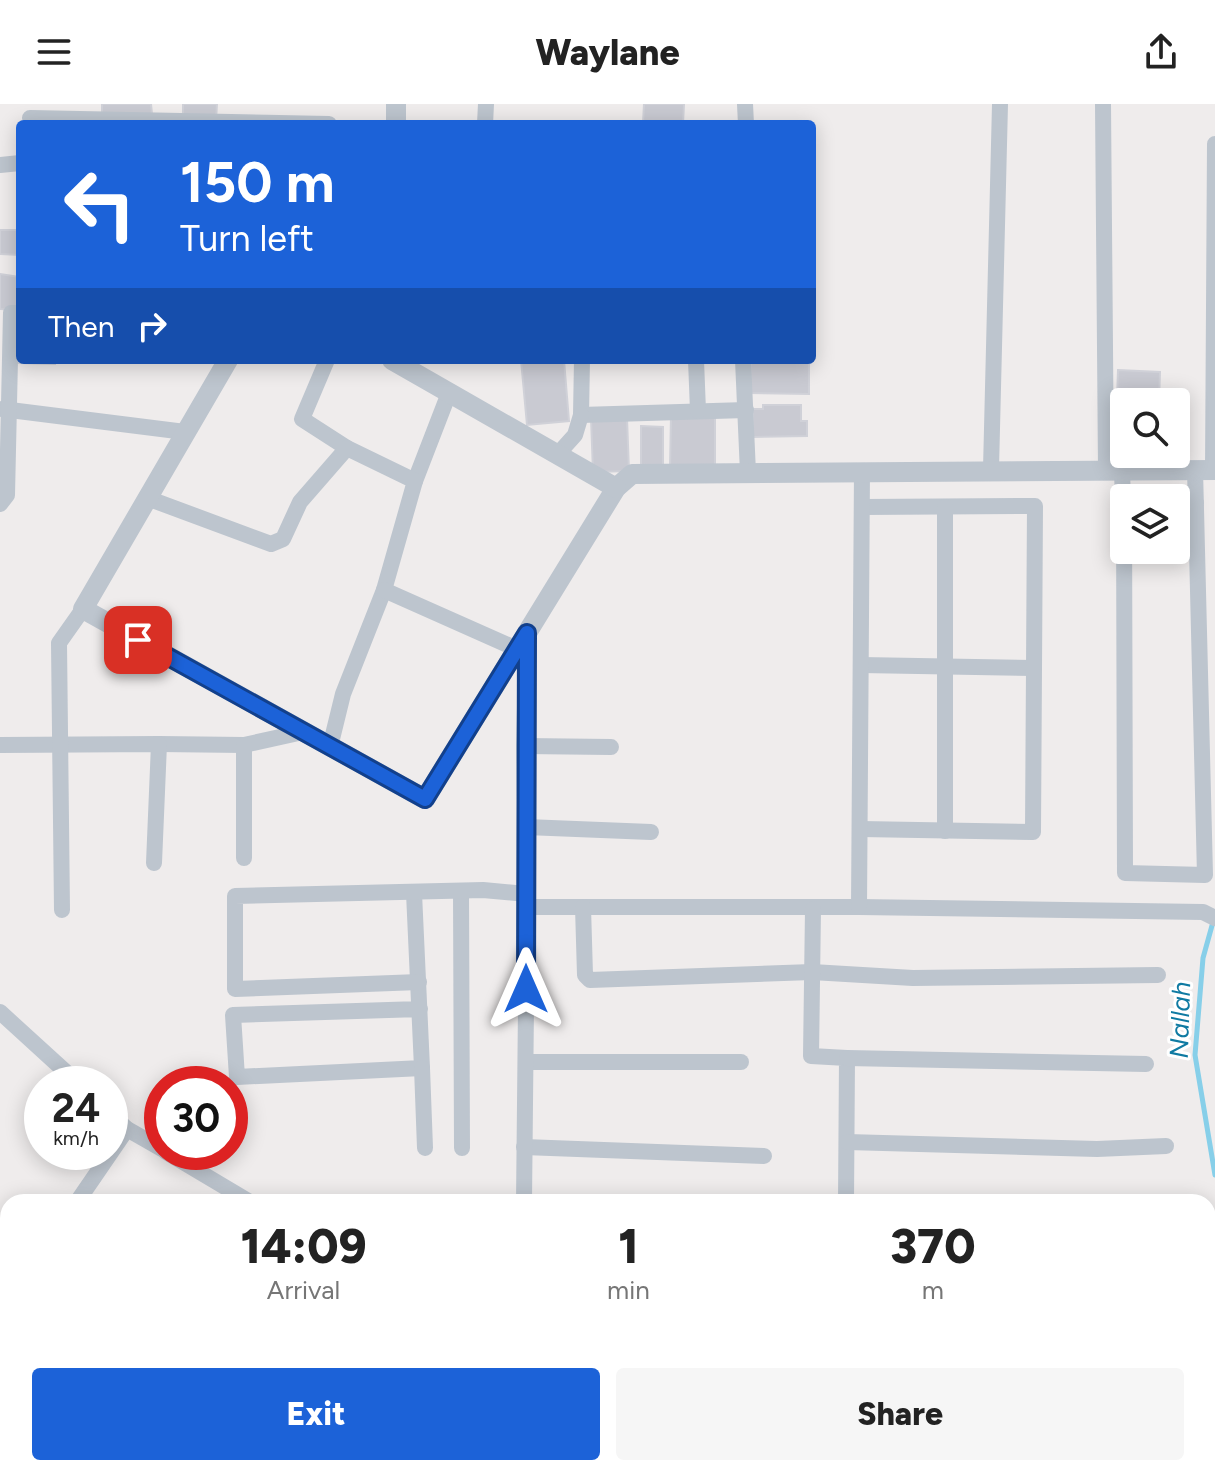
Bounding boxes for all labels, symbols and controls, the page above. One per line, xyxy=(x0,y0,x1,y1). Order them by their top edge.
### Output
icon: menu xyxy=(32,30,76,74)
icon: share xyxy=(1139,30,1183,74)
text: Waylane xyxy=(535,31,680,74)
text: 150 m xyxy=(180,149,335,216)
icon: left xyxy=(48,152,152,256)
text: Turn left xyxy=(180,217,314,260)
icon: right xyxy=(130,304,174,348)
text: Then xyxy=(48,308,114,345)
map controls xyxy=(1110,388,1190,564)
button: search xyxy=(1110,388,1190,468)
button: layers xyxy=(1110,484,1190,564)
pin xyxy=(104,606,172,674)
icon: arrive xyxy=(116,618,160,662)
position arrow xyxy=(484,947,568,1031)
water label: Nallah xyxy=(1163,981,1197,1059)
speed limit sign: 30 xyxy=(144,1066,248,1170)
text: 24 xyxy=(52,1084,100,1132)
text: km/h xyxy=(53,1126,99,1150)
text: 14:09 xyxy=(240,1217,367,1275)
text: 1 xyxy=(618,1217,639,1275)
text: 370 xyxy=(890,1217,975,1275)
text: Arrival xyxy=(267,1274,340,1306)
text: min xyxy=(607,1274,650,1306)
text: m xyxy=(922,1274,944,1306)
button: Exit xyxy=(32,1368,600,1460)
button: Share xyxy=(616,1368,1184,1460)

